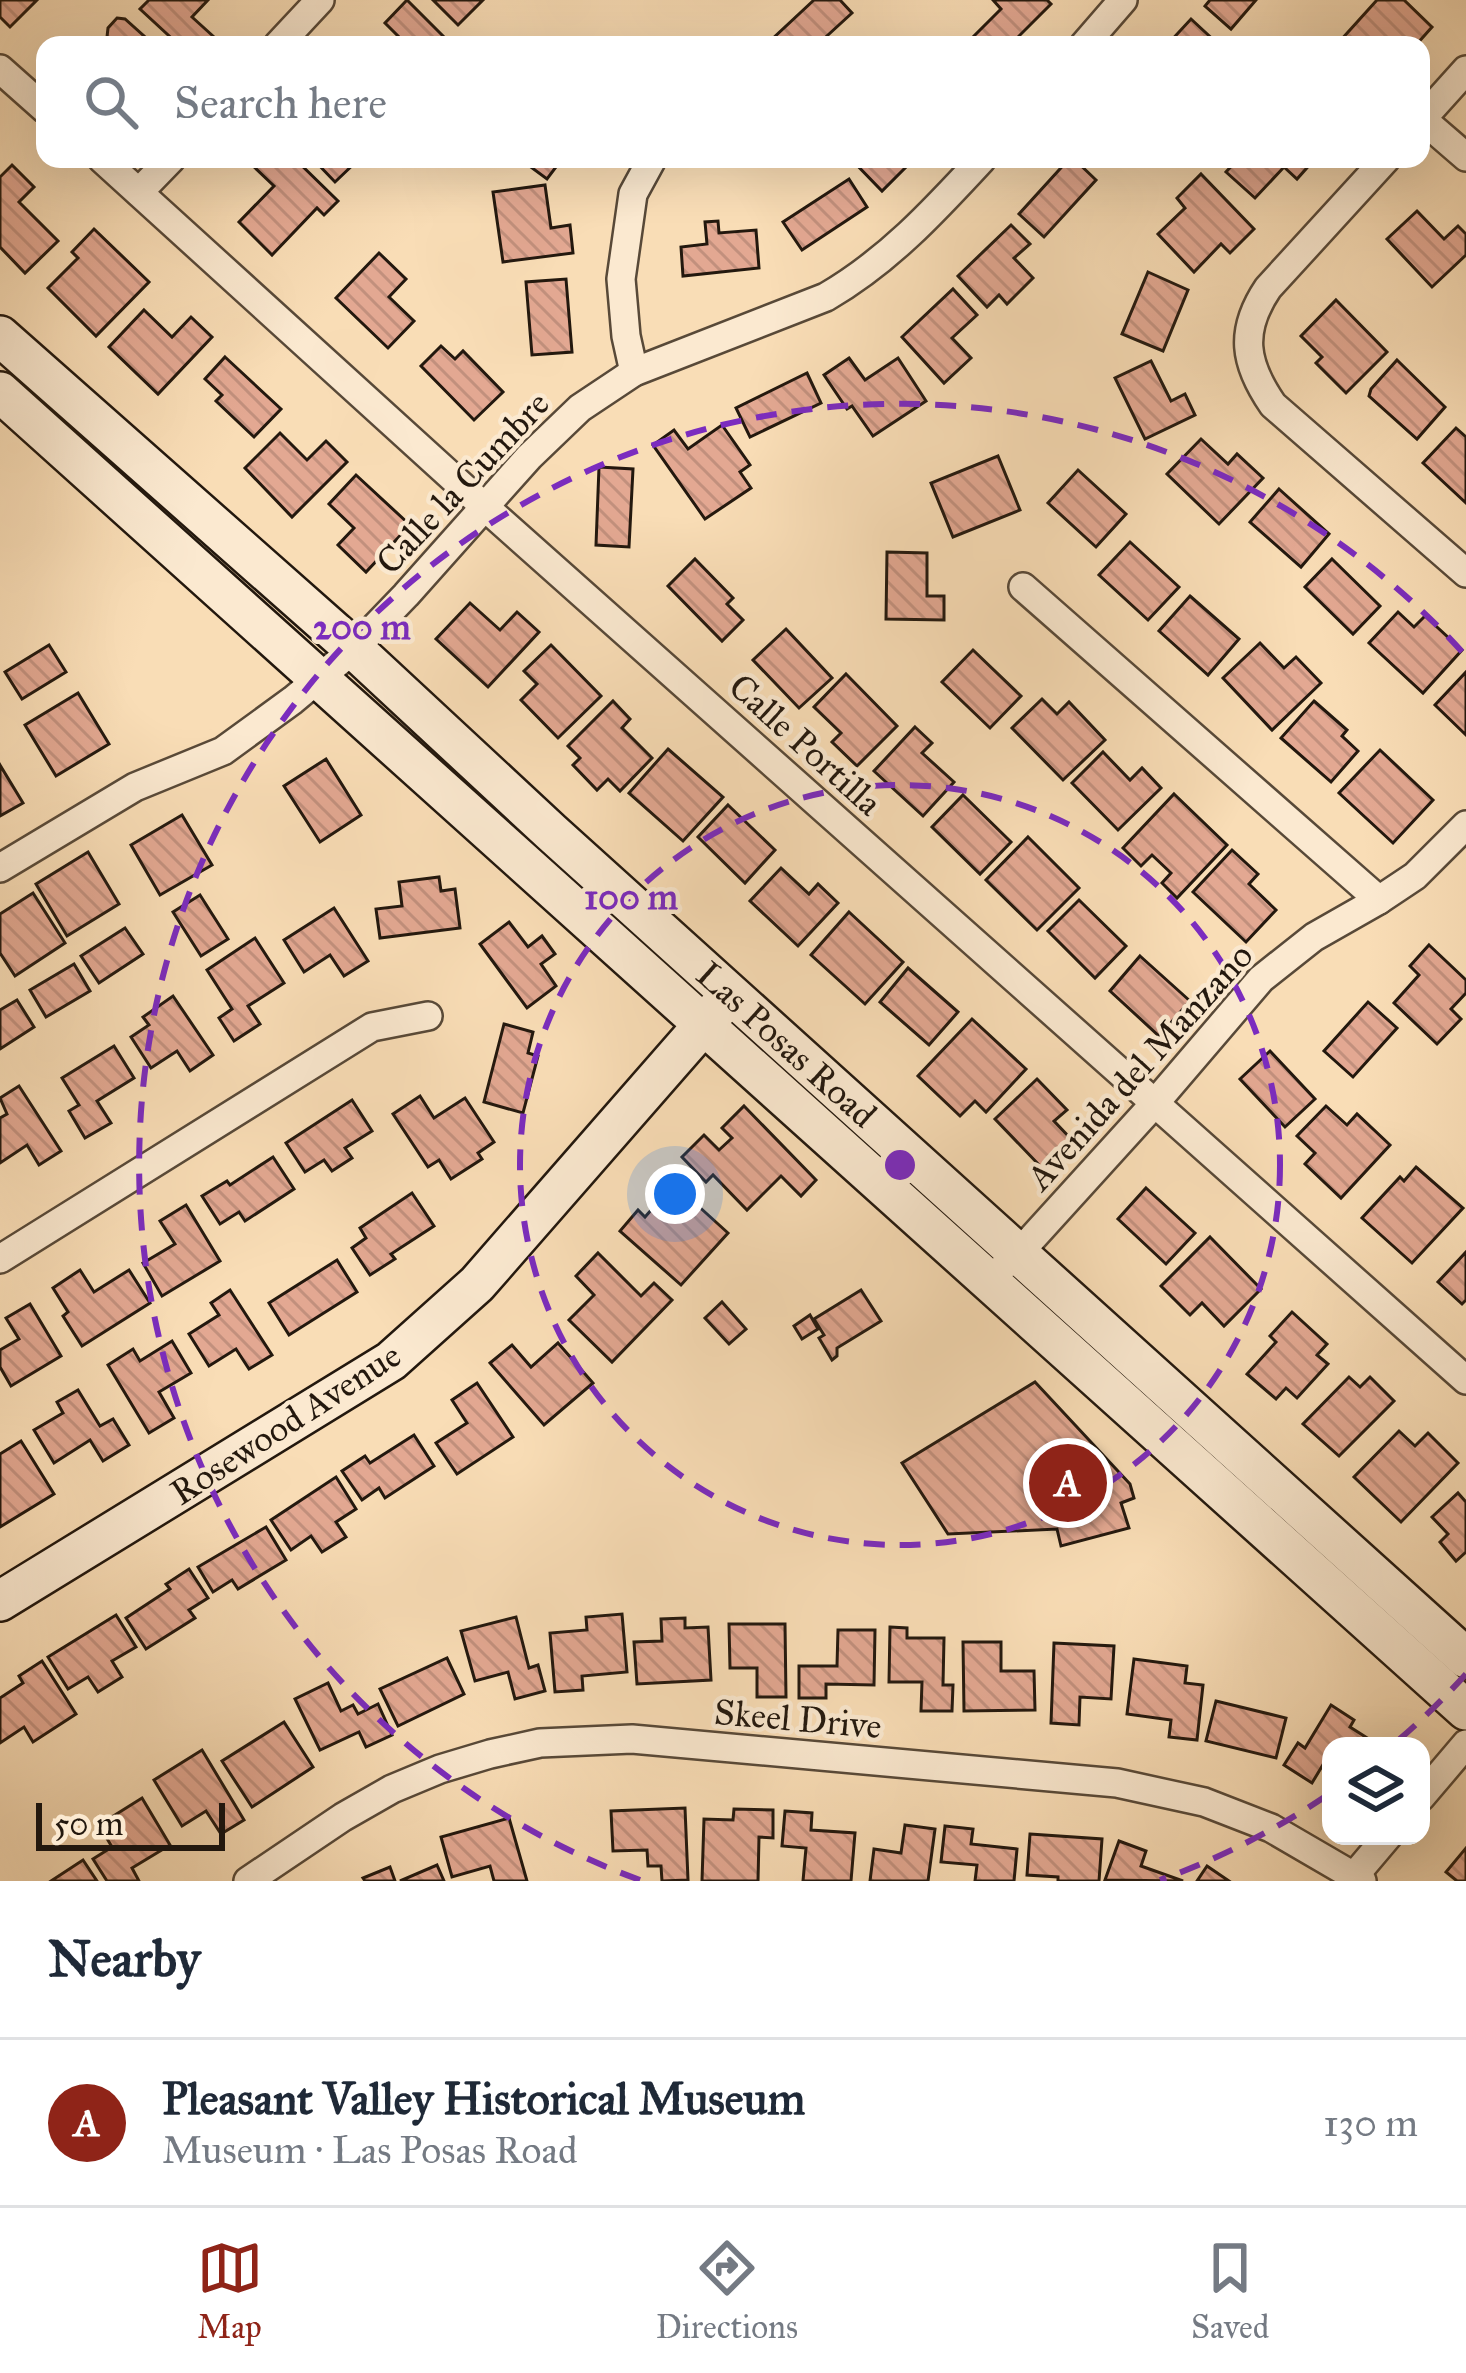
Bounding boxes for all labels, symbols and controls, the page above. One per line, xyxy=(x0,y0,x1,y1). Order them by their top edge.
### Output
search box xyxy=(36,36,1430,168)
icon: search xyxy=(78,69,144,135)
text: Search here xyxy=(174,75,387,130)
street label: Calle la Cumbre xyxy=(367,382,559,583)
text: 200 m xyxy=(313,605,412,649)
street label: Calle Portilla xyxy=(720,665,891,825)
text: 100 m xyxy=(584,875,679,919)
street label: Avenida del Manzano xyxy=(1016,934,1262,1201)
street label: Las Posas Road xyxy=(687,953,885,1137)
centre of rings xyxy=(879,1144,921,1186)
your location xyxy=(645,1164,705,1224)
street label: Rosewood Avenue xyxy=(162,1333,409,1515)
pin: A xyxy=(1029,1438,1107,1528)
street label: Skeel Drive xyxy=(712,1690,883,1748)
map controls xyxy=(1322,1737,1430,1845)
button: layers xyxy=(1322,1737,1430,1845)
scale bar xyxy=(36,1797,225,1850)
text: 50 m xyxy=(54,1804,123,1844)
text: Nearby xyxy=(48,1928,200,1990)
text: Pleasant Valley Historical Museum xyxy=(162,2071,805,2126)
text: A xyxy=(74,2099,100,2147)
text: 130 m xyxy=(1323,2099,1418,2147)
text: Museum · Las Posas Road xyxy=(162,2126,578,2174)
tab: Map xyxy=(197,2235,263,2347)
tab: Directions xyxy=(656,2235,798,2347)
tab: Saved xyxy=(1191,2235,1269,2347)

